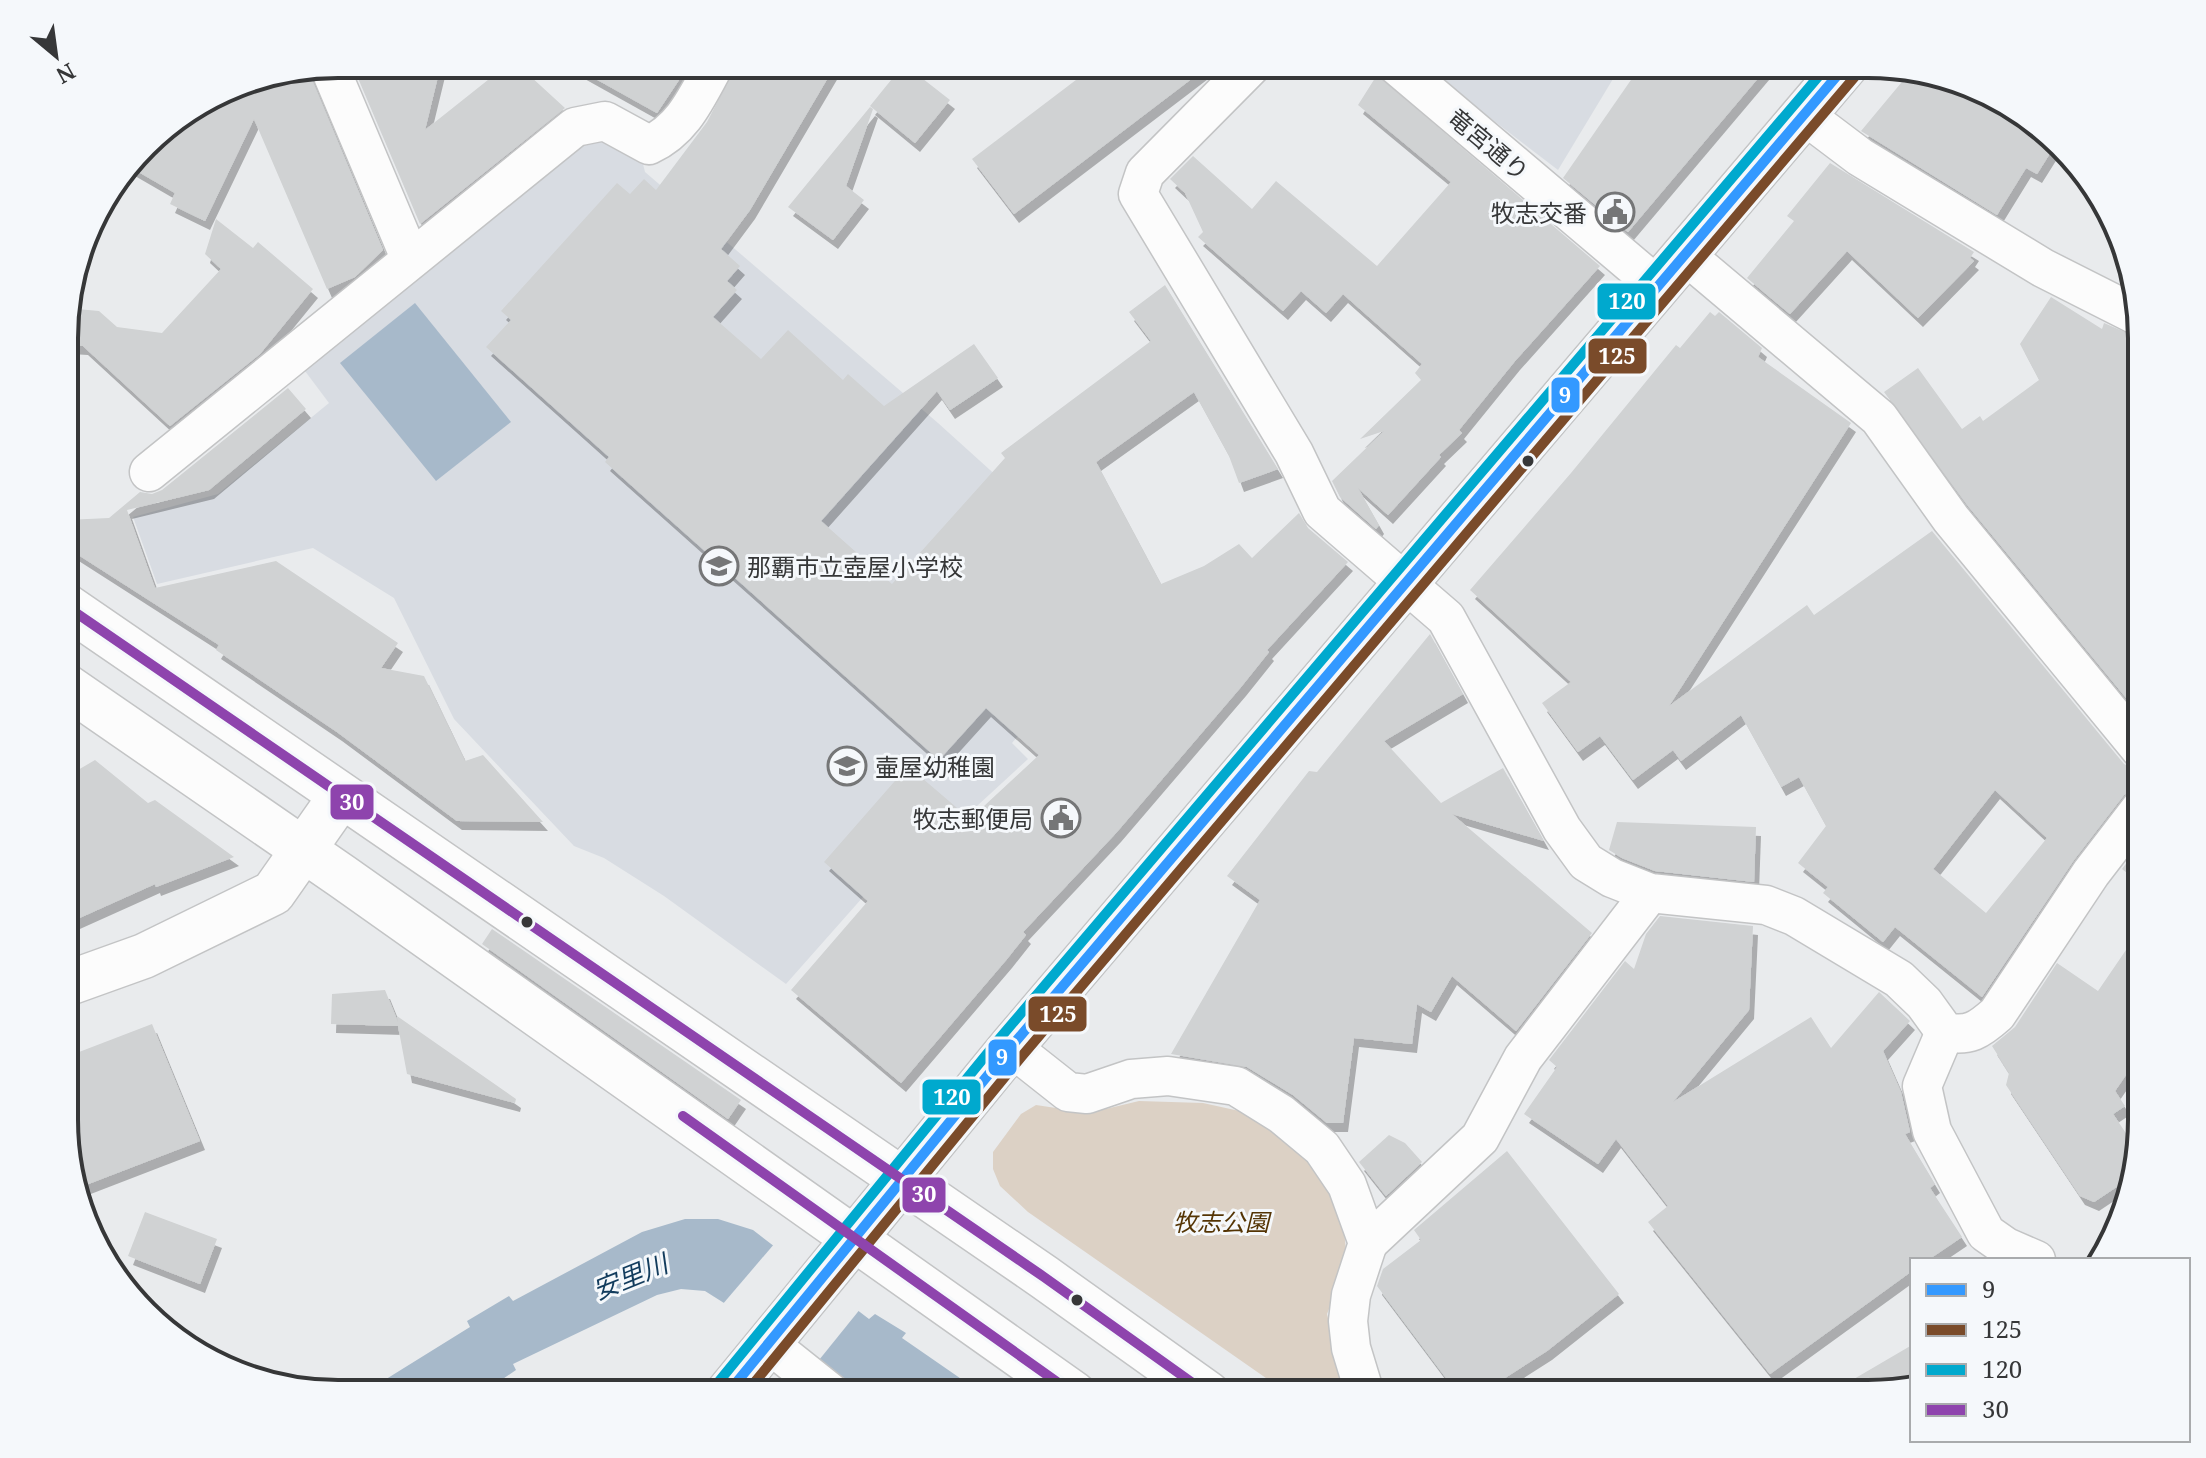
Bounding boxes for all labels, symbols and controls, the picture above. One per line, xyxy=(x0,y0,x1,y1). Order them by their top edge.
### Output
north arrow xyxy=(16,16,96,96)
text: N xyxy=(51,57,81,92)
street label: 竜宮通り xyxy=(1442,101,1536,187)
public building icon: 牧志交番 xyxy=(1594,191,1636,233)
place label: 牧志交番 xyxy=(1491,196,1587,229)
line badge: 120 xyxy=(1596,282,1657,321)
text: 120 xyxy=(1608,285,1646,315)
line badge: 125 xyxy=(1587,337,1648,375)
text: 125 xyxy=(1598,340,1636,370)
line badge: 9 xyxy=(1550,376,1581,414)
text: 9 xyxy=(1559,379,1571,409)
unlabelled marker xyxy=(1520,453,1536,469)
school or university icon: 那覇市立壺屋小学校 xyxy=(698,545,740,587)
place label: 那覇市立壺屋小学校 xyxy=(747,550,963,583)
school or university icon: 壷屋幼稚園 xyxy=(826,745,868,787)
place label: 壷屋幼稚園 xyxy=(875,750,995,783)
line badge: 30 xyxy=(329,783,375,821)
text: 30 xyxy=(340,786,364,816)
public building icon: 牧志郵便局 xyxy=(1040,797,1082,839)
place label: 牧志郵便局 xyxy=(913,802,1033,835)
unlabelled marker xyxy=(519,914,535,930)
line badge: 125 xyxy=(1027,995,1088,1033)
text: 125 xyxy=(1039,998,1077,1028)
line badge: 9 xyxy=(987,1038,1018,1077)
text: 9 xyxy=(996,1041,1008,1071)
line badge: 120 xyxy=(921,1078,982,1116)
text: 120 xyxy=(933,1081,971,1111)
line badge: 30 xyxy=(901,1176,947,1214)
text: 30 xyxy=(912,1178,936,1208)
park label: 牧志公園 xyxy=(1173,1205,1272,1238)
water label: 安里川 xyxy=(587,1244,676,1307)
legend xyxy=(1910,1258,2190,1442)
text: 9 xyxy=(1982,1272,1995,1305)
unlabelled marker xyxy=(1069,1292,1085,1308)
text: 125 xyxy=(1982,1312,2022,1345)
text: 120 xyxy=(1982,1352,2022,1385)
text: 30 xyxy=(1982,1392,2009,1425)

